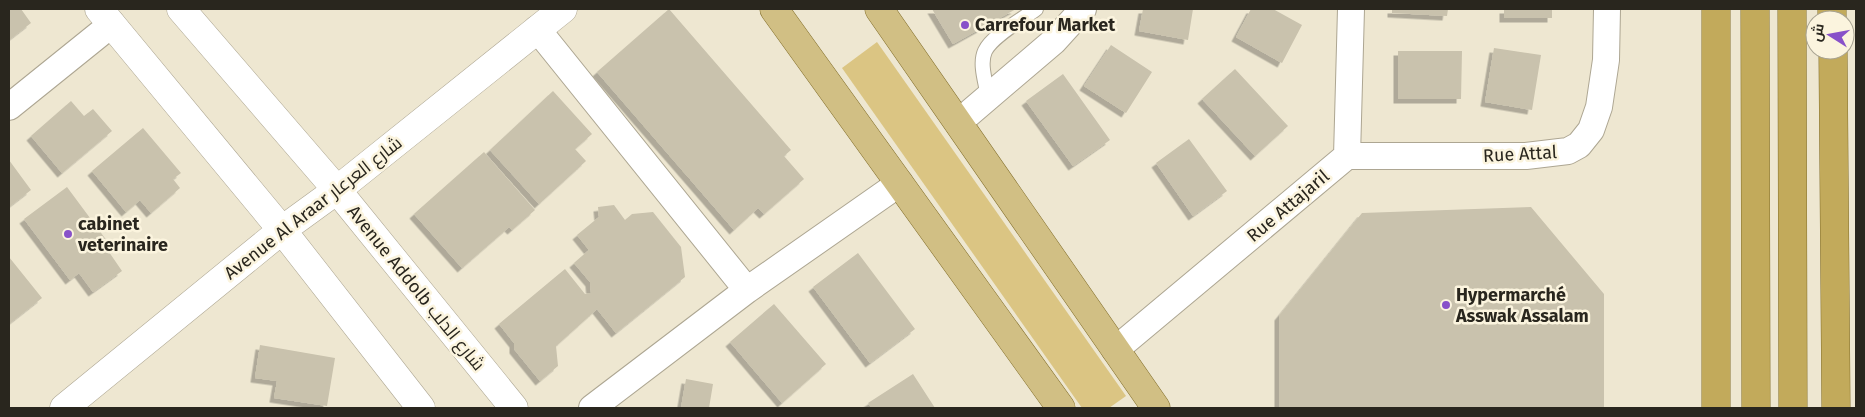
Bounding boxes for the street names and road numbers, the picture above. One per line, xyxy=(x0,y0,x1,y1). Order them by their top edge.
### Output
street label: Avenue Al Araar شارع العرعار xyxy=(220,132,407,285)
street label: Rue Attal xyxy=(1482,141,1558,167)
street label: Rue Attajaril xyxy=(1242,165,1334,247)
street label: Avenue Addolb شارع الدلب xyxy=(342,201,489,376)

